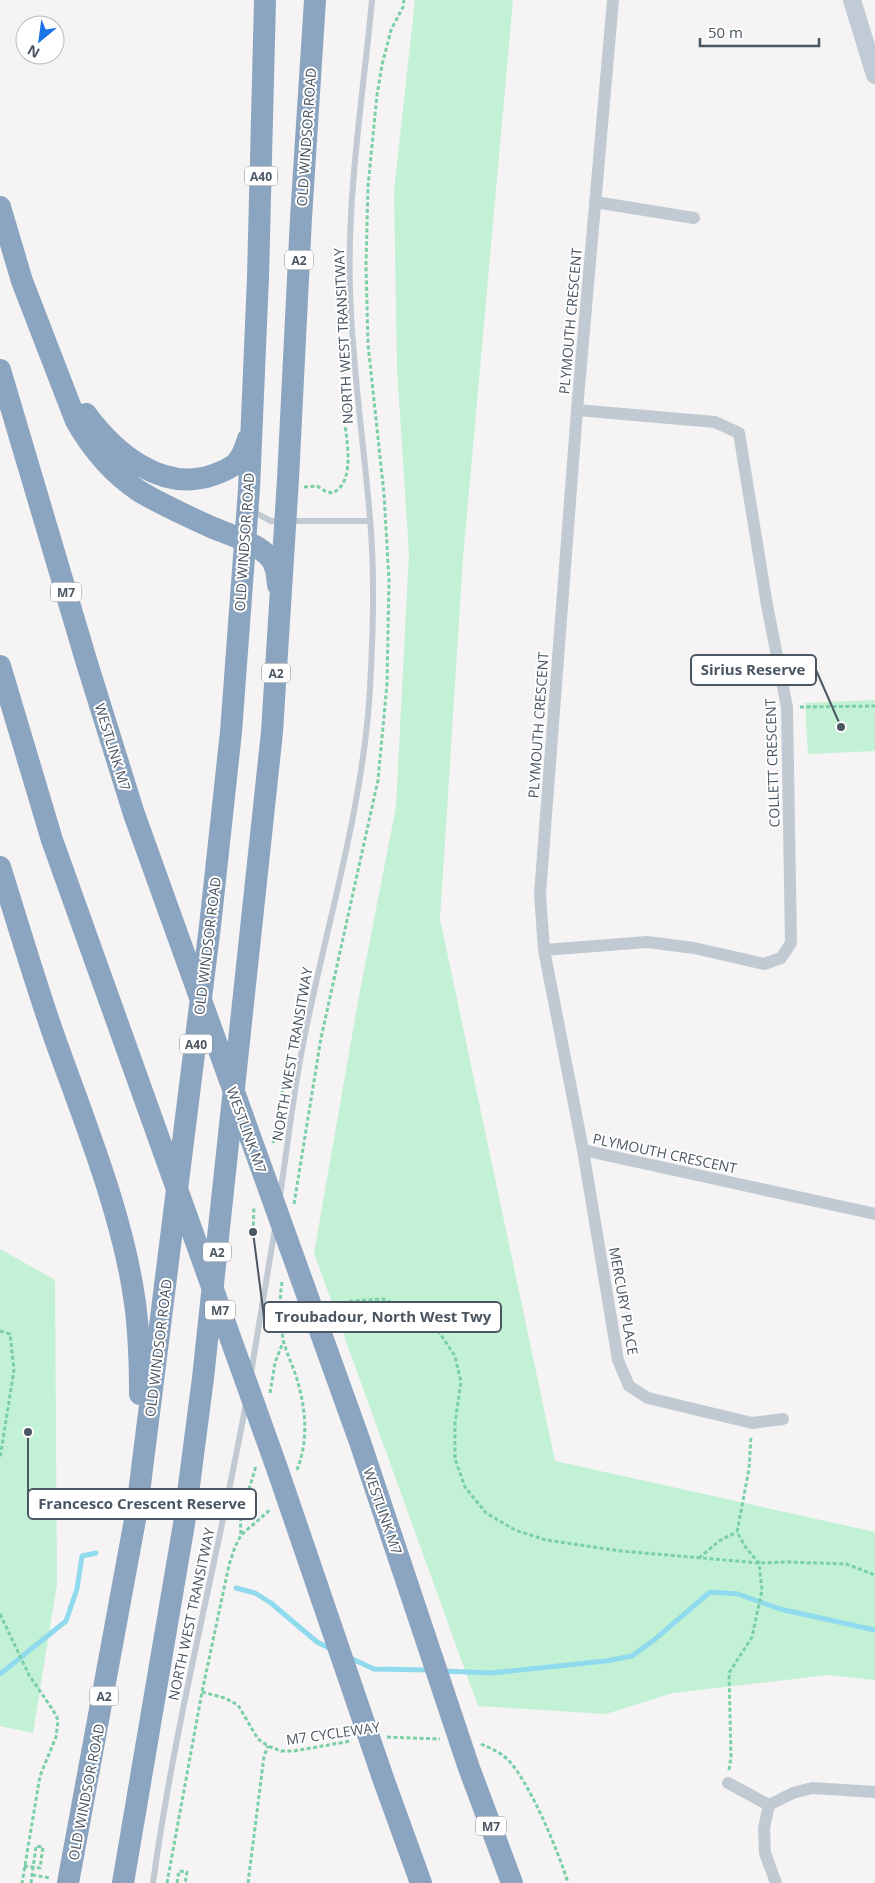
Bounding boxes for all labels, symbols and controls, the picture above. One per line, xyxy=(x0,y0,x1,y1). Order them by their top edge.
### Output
north arrow xyxy=(15,15,65,65)
scale bar xyxy=(700,15,819,47)
text: 50 m xyxy=(708,22,743,42)
text: N xyxy=(24,41,43,63)
street label: OLD WINDSOR ROAD xyxy=(292,67,320,207)
road number: A40 xyxy=(245,167,277,186)
street label: NORTH WEST TRANSITWAY xyxy=(329,247,357,424)
street label: PLYMOUTH CRESCENT xyxy=(554,247,586,395)
road number: A2 xyxy=(285,250,313,270)
street label: OLD WINDSOR ROAD xyxy=(230,472,258,612)
road number: M7 xyxy=(51,582,81,602)
street label: PLYMOUTH CRESCENT xyxy=(523,651,553,799)
callout: Sirius Reserve xyxy=(691,655,816,685)
text: Sirius Reserve xyxy=(701,659,805,679)
road number: A2 xyxy=(262,664,290,682)
street label: COLLETT CRESCENT xyxy=(760,698,784,828)
street label: WESTLINK M7 xyxy=(91,701,135,793)
street label: OLD WINDSOR ROAD xyxy=(189,876,225,1016)
street label: NORTH WEST TRANSITWAY xyxy=(267,965,317,1142)
road number: A40 xyxy=(180,1034,212,1054)
street label: WESTLINK M7 xyxy=(223,1084,271,1176)
street label: PLYMOUTH CRESCENT xyxy=(591,1128,739,1178)
road number: A2 xyxy=(203,1242,231,1262)
street label: MERCURY PLACE xyxy=(605,1246,643,1356)
street label: OLD WINDSOR ROAD xyxy=(140,1278,176,1418)
road number: M7 xyxy=(205,1300,235,1320)
callout: Troubadour, North West Twy xyxy=(264,1302,501,1332)
text: Troubadour, North West Twy xyxy=(275,1306,492,1326)
street label: WESTLINK M7 xyxy=(359,1465,407,1557)
callout: Francesco Crescent Reserve xyxy=(28,1489,256,1519)
text: Francesco Crescent Reserve xyxy=(38,1493,246,1513)
street label: NORTH WEST TRANSITWAY xyxy=(163,1526,219,1702)
road number: A2 xyxy=(90,1686,118,1705)
street label: M7 CYCLEWAY xyxy=(285,1717,381,1749)
street label: OLD WINDSOR ROAD xyxy=(63,1722,109,1862)
road number: M7 xyxy=(476,1816,506,1835)

